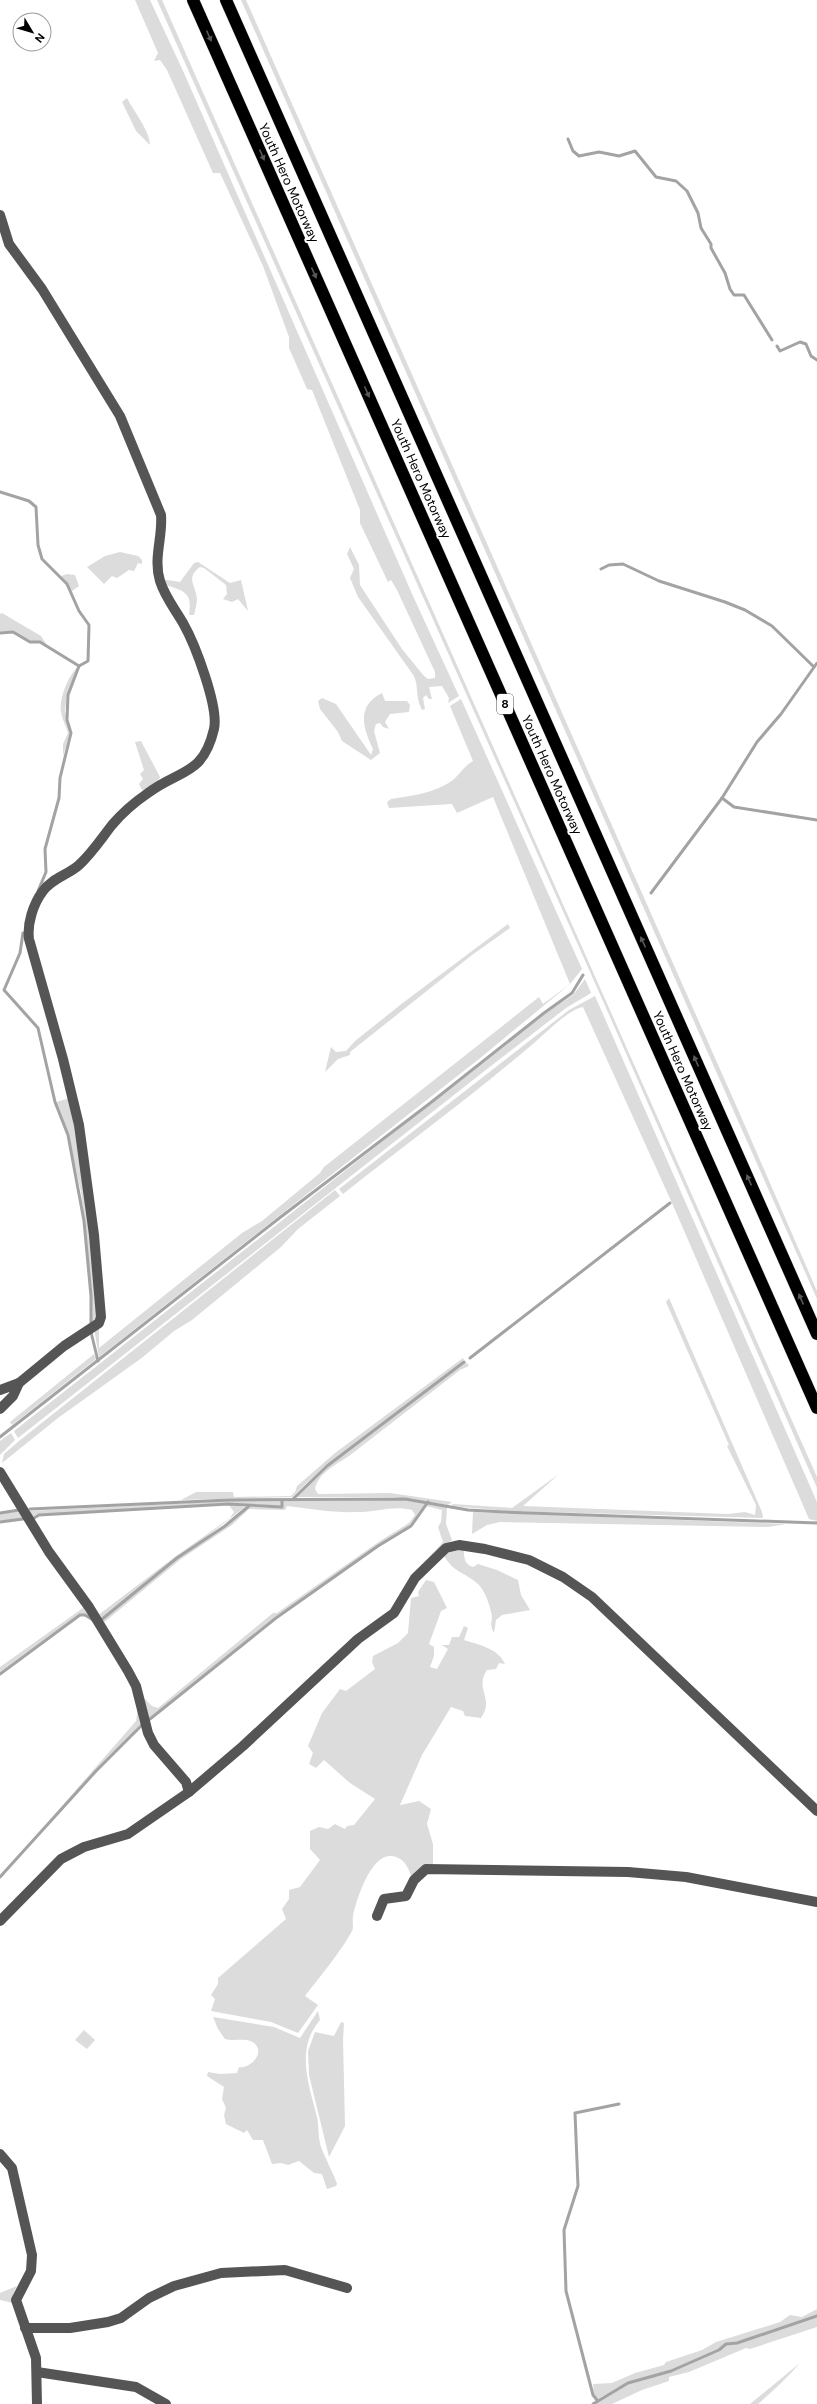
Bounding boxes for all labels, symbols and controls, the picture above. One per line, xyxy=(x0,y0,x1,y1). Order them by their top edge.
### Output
north arrow xyxy=(12,12,52,52)
one-way arrow xyxy=(206,30,212,41)
text: N xyxy=(32,31,48,46)
street label: Youth Hero Motorway xyxy=(255,121,323,245)
one-way arrow xyxy=(259,149,265,161)
one-way arrow xyxy=(311,268,317,279)
one-way arrow xyxy=(364,387,370,398)
street label: Youth Hero Motorway xyxy=(387,417,455,541)
road number: 8 xyxy=(497,694,513,714)
street label: Youth Hero Motorway xyxy=(518,713,586,837)
one-way arrow xyxy=(640,936,646,948)
street label: Youth Hero Motorway xyxy=(649,1009,717,1133)
one-way arrow xyxy=(693,1055,699,1066)
one-way arrow xyxy=(745,1173,751,1185)
one-way arrow xyxy=(798,1293,804,1304)

